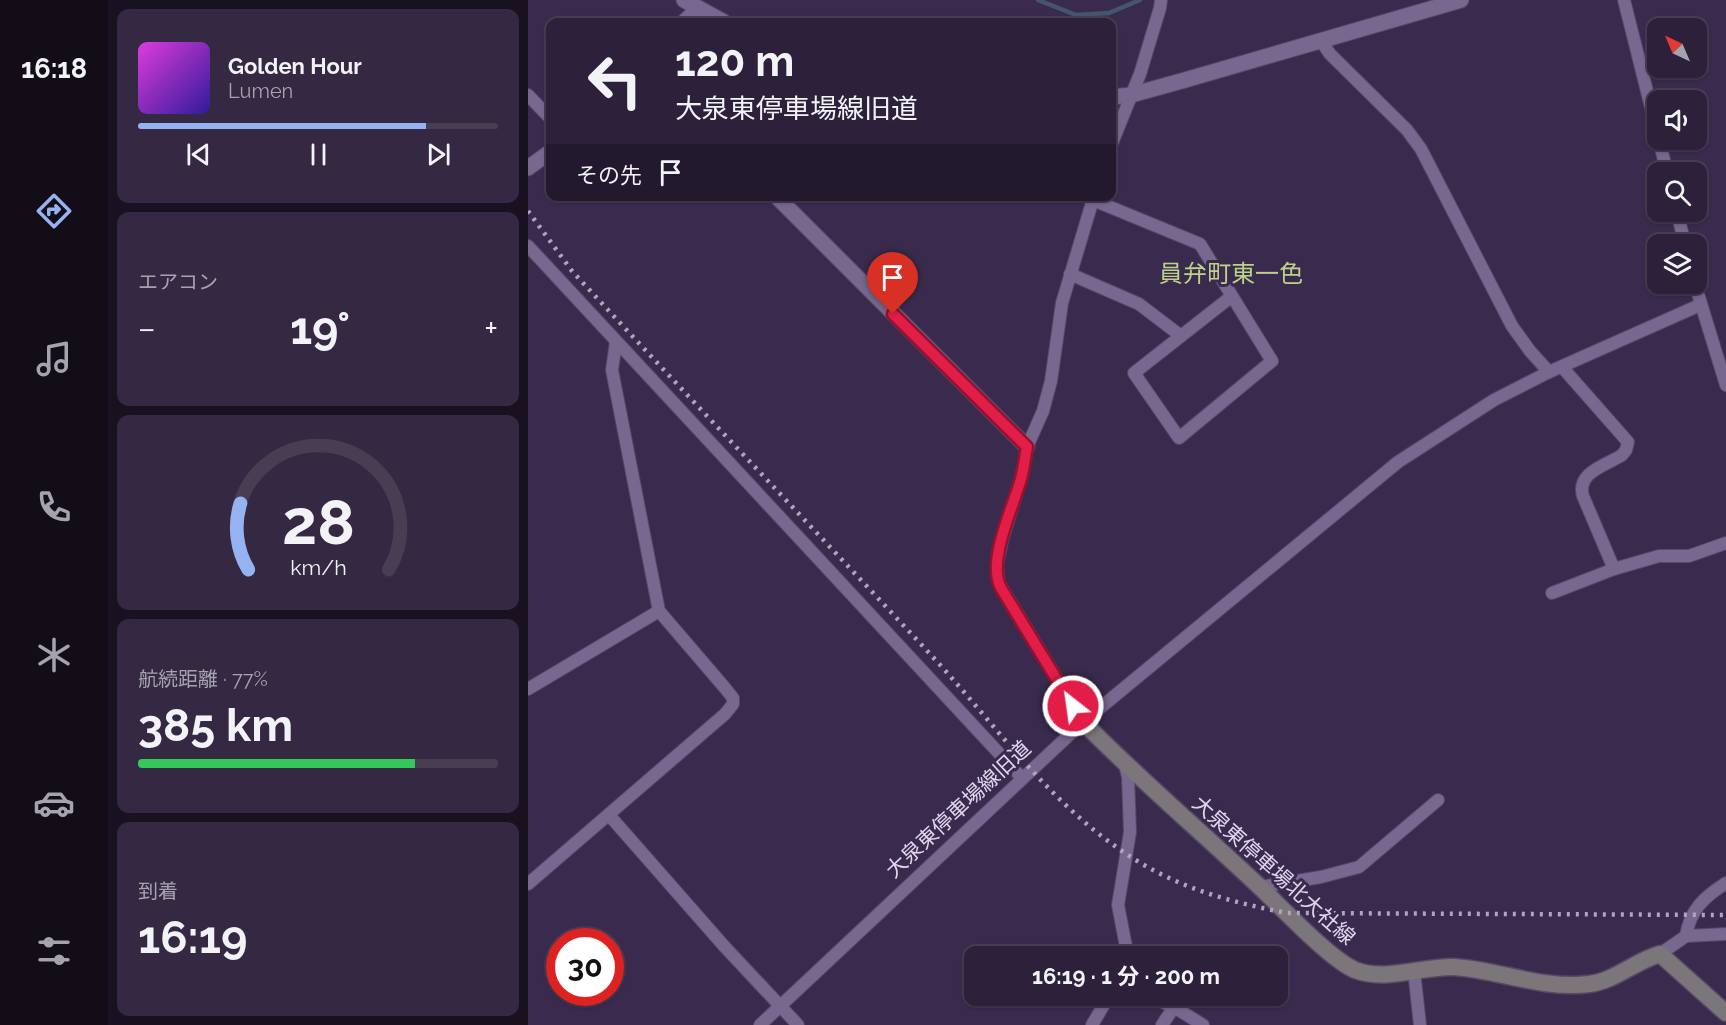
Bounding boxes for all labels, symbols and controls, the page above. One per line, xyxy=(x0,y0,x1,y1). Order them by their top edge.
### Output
north arrow xyxy=(1647,18,1707,78)
map controls xyxy=(1647,18,1707,294)
text: 120 m xyxy=(675,37,794,86)
icon: left xyxy=(576,42,654,120)
text: 16:18 xyxy=(21,53,87,84)
text: Golden Hour xyxy=(228,53,362,79)
text: Lumen xyxy=(228,79,293,103)
button: sound xyxy=(1647,90,1707,150)
text: 大泉東停車場線旧道 xyxy=(675,93,918,124)
icon: previous xyxy=(182,138,215,171)
icon: pause xyxy=(302,138,335,171)
icon: next xyxy=(422,138,455,171)
icon: arrive xyxy=(654,156,687,189)
text: その先 xyxy=(576,162,642,188)
button: search xyxy=(1647,162,1707,222)
icon: directions xyxy=(33,190,75,232)
button: layers xyxy=(1647,234,1707,294)
pin xyxy=(867,252,918,314)
district label: 員弁町東一色 xyxy=(1159,259,1303,288)
icon: arrive xyxy=(876,261,909,294)
text: エアコン xyxy=(138,270,218,294)
text: 19° xyxy=(290,302,350,355)
text: − xyxy=(138,309,156,348)
text: + xyxy=(484,309,498,348)
icon: music xyxy=(33,338,75,380)
text: 28 xyxy=(282,485,354,559)
icon: phone xyxy=(33,486,75,528)
text: km/h xyxy=(290,555,346,580)
icon: climate xyxy=(33,634,75,676)
text: 航続距離 · 77% xyxy=(138,667,268,691)
position arrow xyxy=(1041,674,1105,738)
text: 385 km xyxy=(138,699,293,752)
street label: 大泉東停車場線旧道 xyxy=(880,735,1036,883)
icon: car xyxy=(33,782,75,824)
street label: 大泉東停車場北大社線 xyxy=(1188,790,1360,950)
text: 到着 xyxy=(138,879,178,903)
text: 16:19 xyxy=(138,911,247,964)
speed limit sign: 30 xyxy=(546,928,624,1006)
icon: filters xyxy=(33,930,75,972)
text: 16:19 · 1 分 · 200 m xyxy=(1032,963,1220,989)

